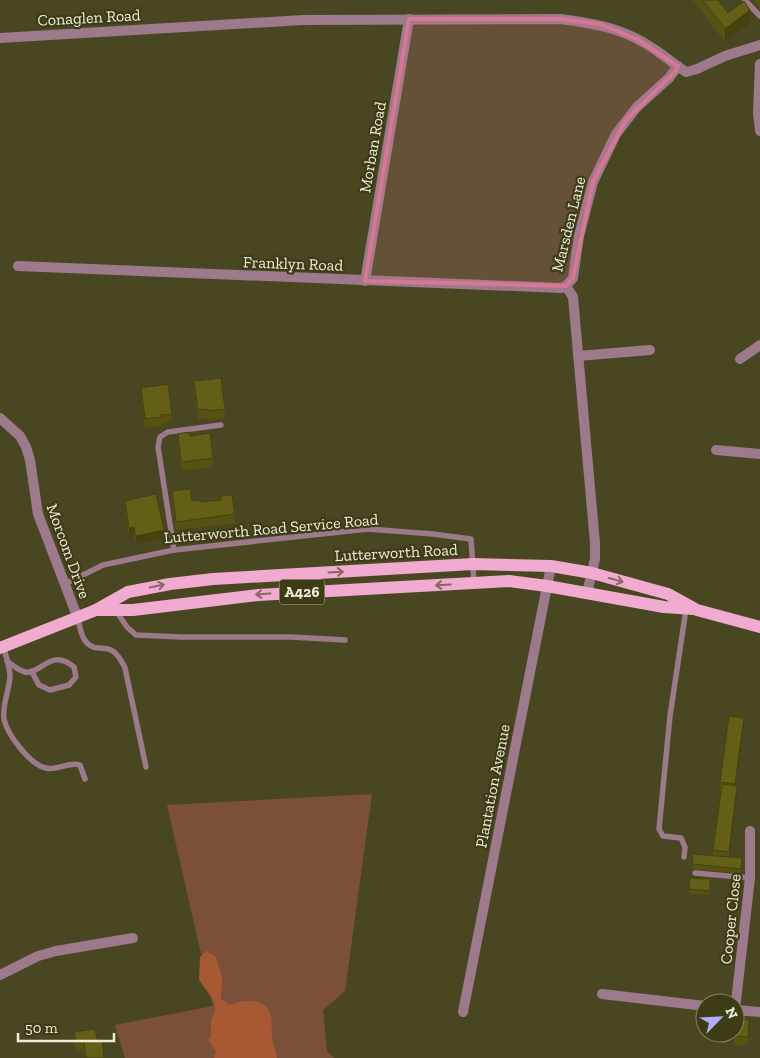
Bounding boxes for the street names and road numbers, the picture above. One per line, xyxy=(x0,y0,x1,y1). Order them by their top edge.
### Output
street label: Conaglen Road xyxy=(37,5,141,30)
street label: Morban Road xyxy=(355,100,390,194)
street label: Marsden Lane xyxy=(547,174,590,274)
street label: Franklyn Road xyxy=(243,252,344,275)
street label: Morcom Drive xyxy=(43,501,94,601)
street label: Lutterworth Road Service Road xyxy=(163,510,379,547)
street label: Lutterworth Road xyxy=(334,540,458,565)
road number: A426 xyxy=(280,580,324,604)
street label: Plantation Avenue xyxy=(471,723,514,850)
street label: Cooper Close xyxy=(716,873,745,965)

